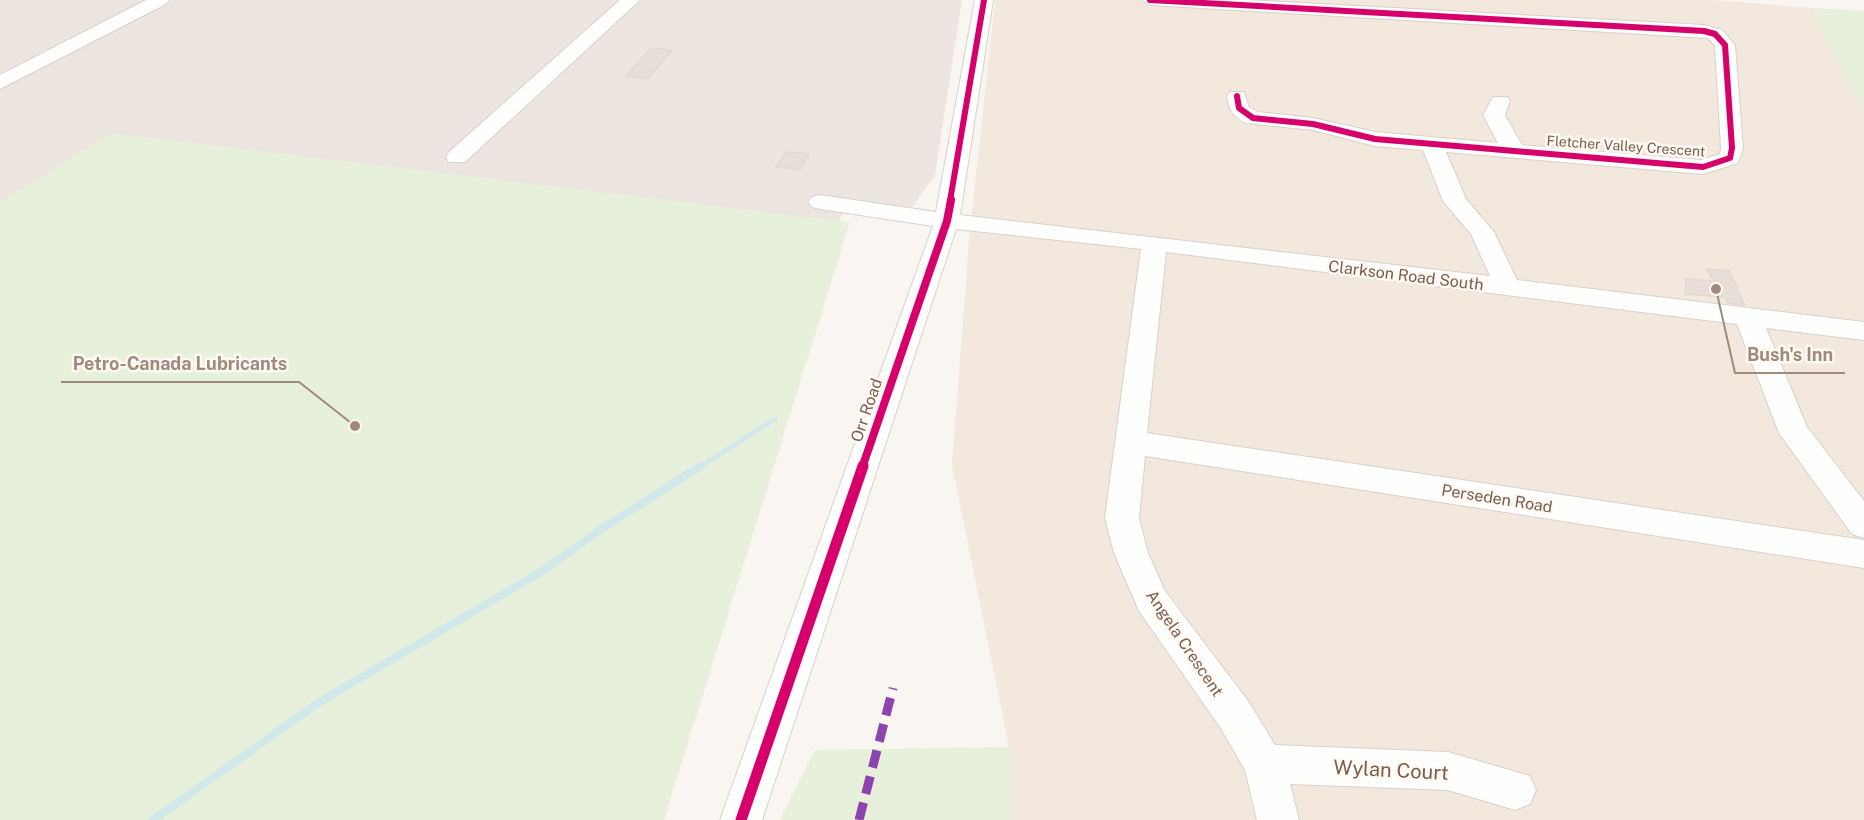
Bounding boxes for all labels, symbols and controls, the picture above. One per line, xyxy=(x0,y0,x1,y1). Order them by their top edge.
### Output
street label: Fletcher Valley Crescent xyxy=(1546,132,1706,160)
street label: Clarkson Road South xyxy=(1327,257,1485,294)
callout: Bush's Inn xyxy=(1735,337,1845,373)
text: Bush's Inn xyxy=(1747,344,1833,365)
callout: Petro-Canada Lubricants xyxy=(61,346,299,382)
text: Petro-Canada Lubricants xyxy=(73,353,287,374)
street label: Orr Road xyxy=(847,376,886,444)
street label: Perseden Road xyxy=(1440,480,1554,517)
street label: Angela Crescent xyxy=(1142,587,1227,700)
street label: Wylan Court xyxy=(1333,755,1449,785)

